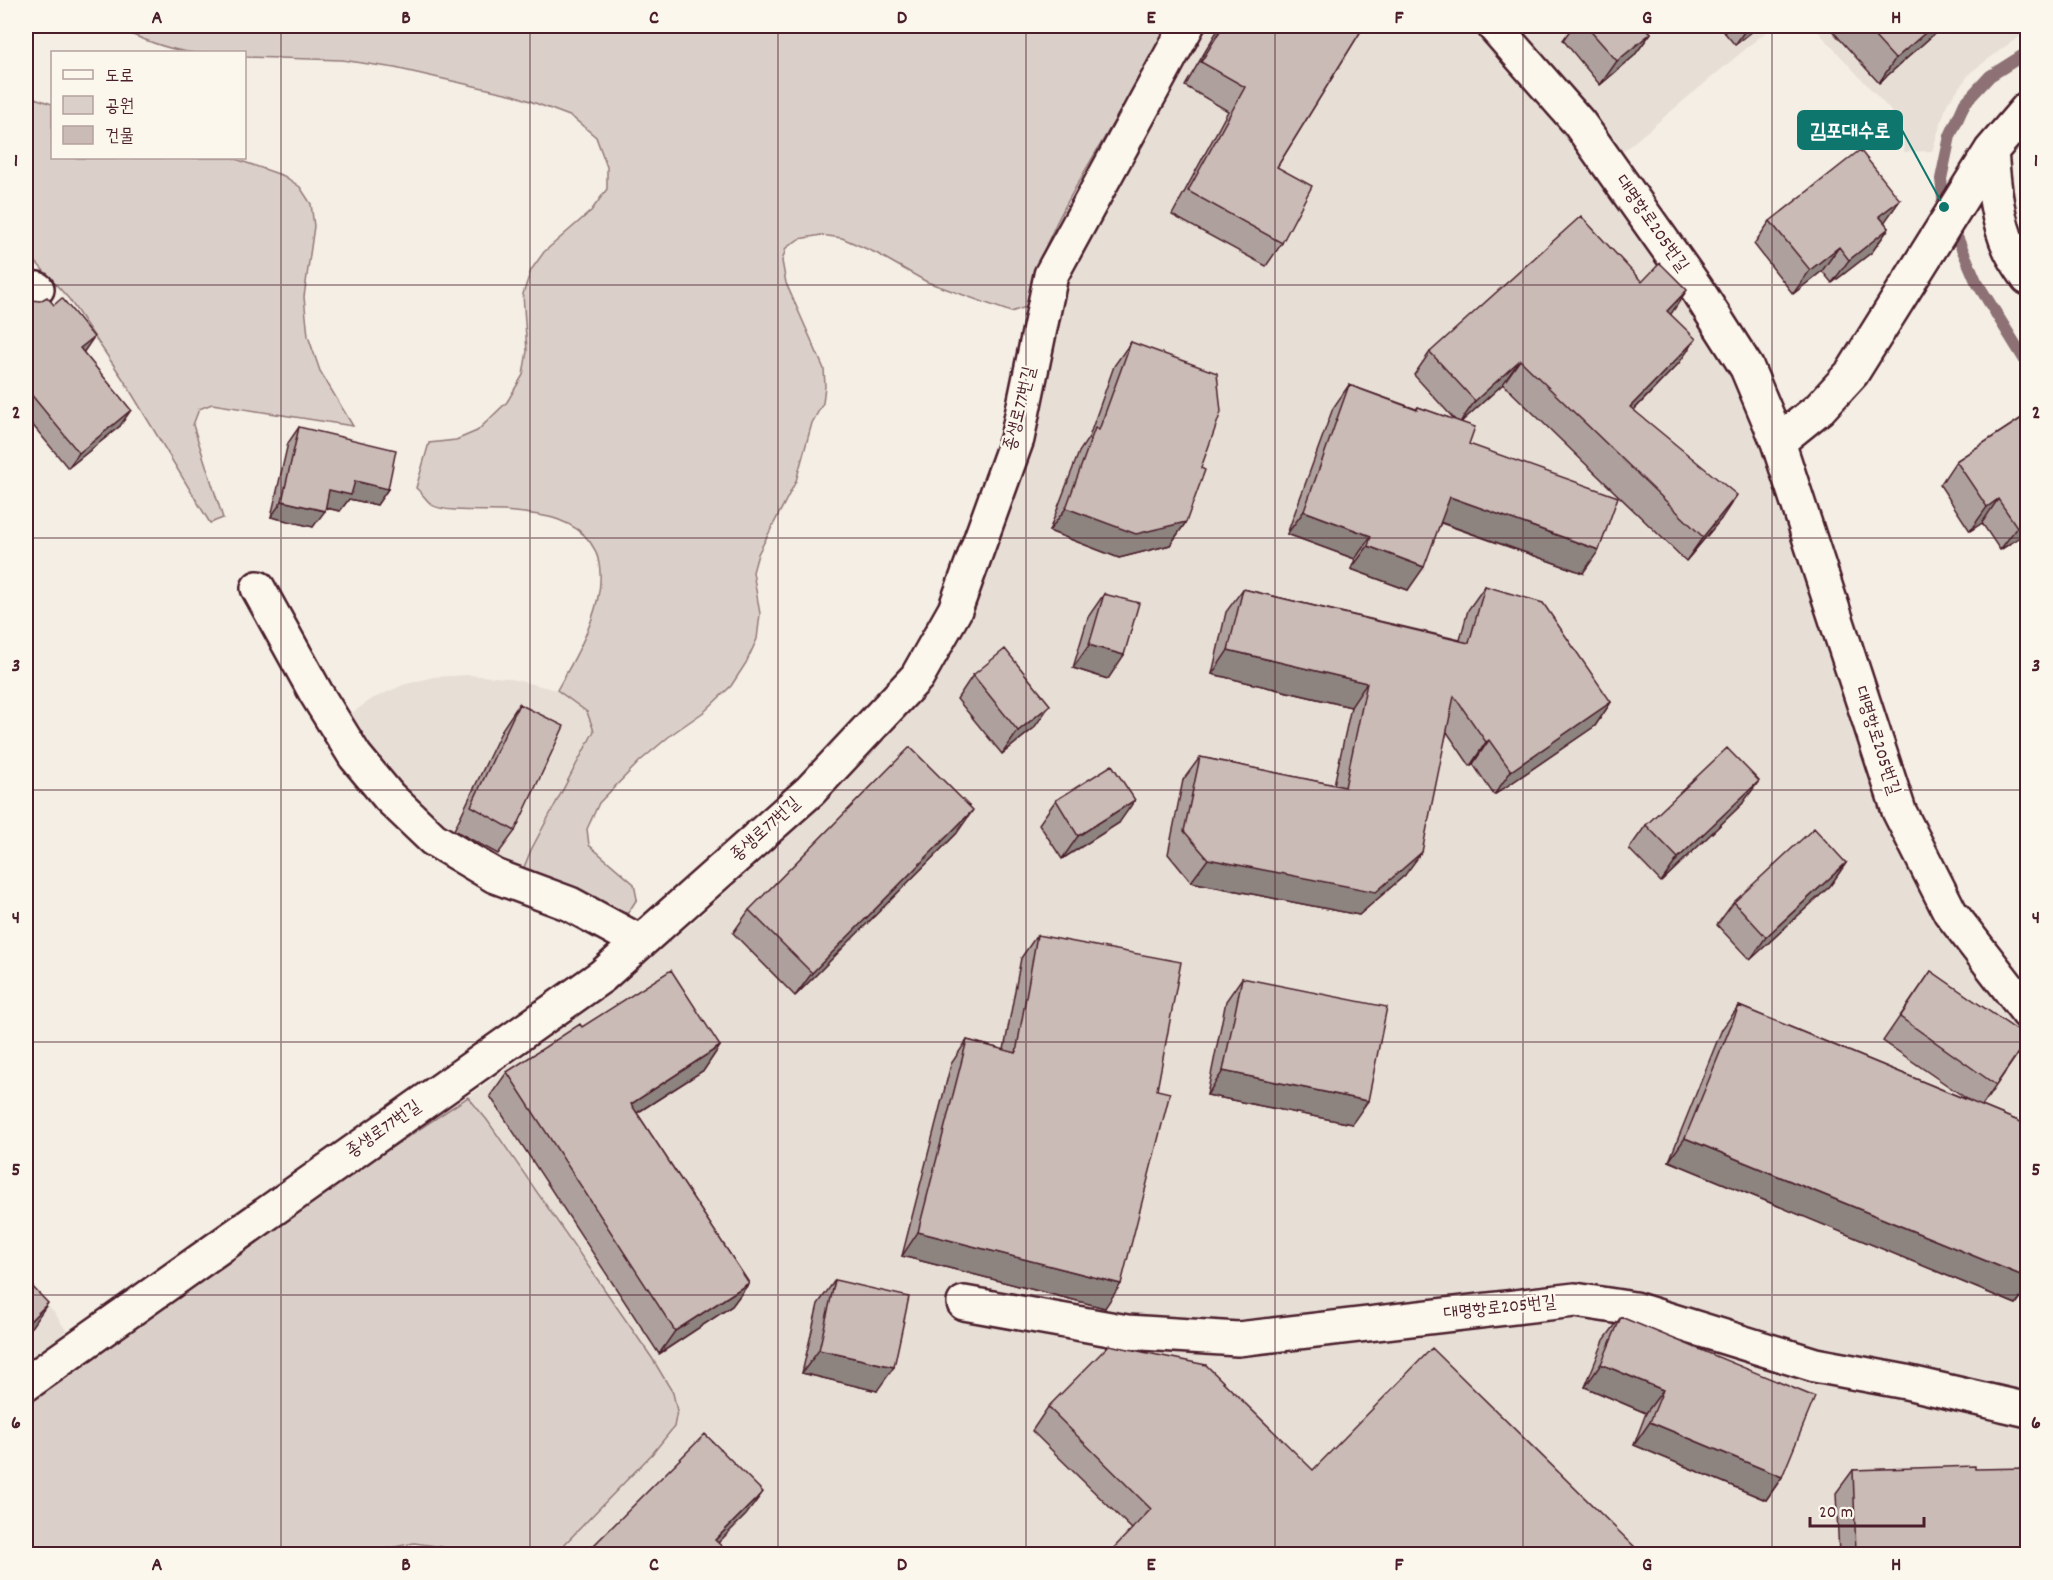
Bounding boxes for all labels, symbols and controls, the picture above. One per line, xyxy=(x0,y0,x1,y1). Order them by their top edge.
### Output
text: A xyxy=(152,5,163,33)
text: B xyxy=(401,5,411,33)
text: C xyxy=(649,5,659,33)
text: D xyxy=(897,5,908,33)
text: E xyxy=(1146,5,1156,33)
text: F xyxy=(1395,5,1405,33)
text: G xyxy=(1642,5,1652,33)
text: H xyxy=(1891,5,1901,33)
legend xyxy=(51,51,246,159)
text: 도로 xyxy=(105,65,134,90)
text: 공원 xyxy=(105,95,134,120)
callout: 김포대수로 xyxy=(1798,111,1902,149)
text: 김포대수로 xyxy=(1810,119,1890,147)
text: 건물 xyxy=(105,125,134,150)
text: 1 xyxy=(14,148,18,176)
text: 1 xyxy=(2034,148,2038,176)
street label: 대명항로205번길 xyxy=(1608,171,1694,278)
street label: 종생로77번길 xyxy=(998,364,1044,454)
text: 2 xyxy=(12,400,20,428)
text: 2 xyxy=(2032,400,2040,428)
text: 3 xyxy=(12,653,20,681)
text: 3 xyxy=(2032,653,2040,681)
street label: 대명항로205번길 xyxy=(1847,683,1905,799)
street label: 종생로77번길 xyxy=(726,792,807,868)
text: 4 xyxy=(12,905,20,933)
text: 4 xyxy=(2032,905,2040,933)
street label: 종생로77번길 xyxy=(342,1095,427,1165)
text: 5 xyxy=(11,1157,21,1185)
text: 5 xyxy=(2031,1157,2041,1185)
street label: 대명항로205번길 xyxy=(1443,1291,1558,1327)
text: 6 xyxy=(11,1410,21,1438)
text: 6 xyxy=(2031,1410,2041,1438)
scale bar xyxy=(1810,1490,1924,1528)
text: 20 m xyxy=(1819,1501,1853,1526)
text: A xyxy=(152,1552,163,1580)
text: B xyxy=(401,1552,411,1580)
text: C xyxy=(649,1552,659,1580)
text: D xyxy=(897,1552,908,1580)
text: E xyxy=(1146,1552,1156,1580)
text: F xyxy=(1395,1552,1405,1580)
text: G xyxy=(1642,1552,1652,1580)
text: H xyxy=(1891,1552,1901,1580)

